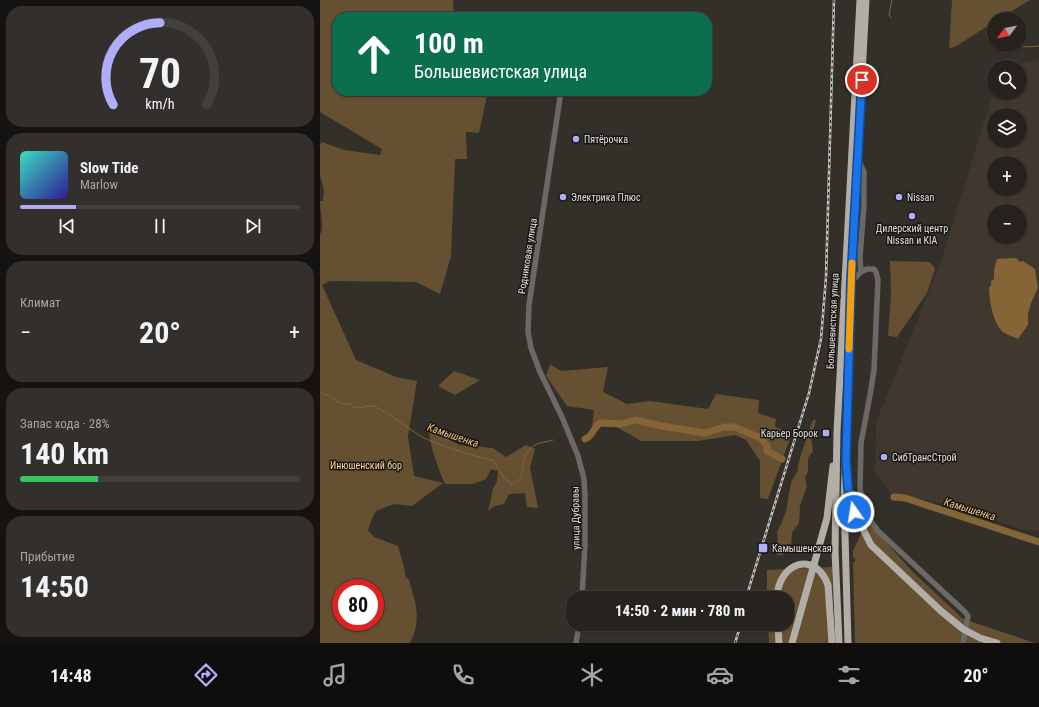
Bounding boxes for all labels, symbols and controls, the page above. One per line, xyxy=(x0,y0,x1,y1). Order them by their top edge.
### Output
north arrow xyxy=(987,12,1027,52)
map controls xyxy=(987,12,1027,244)
text: 100 m xyxy=(414,27,484,60)
icon: ahead xyxy=(348,28,400,80)
text: 70 xyxy=(139,49,181,98)
button: search xyxy=(987,60,1027,100)
text: Большевистская улица xyxy=(414,61,587,82)
pin xyxy=(845,63,879,97)
icon: arrive xyxy=(851,69,873,91)
text: km/h xyxy=(145,95,175,111)
button: layers xyxy=(987,108,1027,148)
marker: Пятёрочка xyxy=(571,134,581,144)
place label: Пятёрочка xyxy=(584,134,628,145)
button: + xyxy=(987,156,1027,196)
text: Slow Tide xyxy=(80,159,138,177)
text: Marlow xyxy=(80,177,118,192)
marker: Электрика Плюс xyxy=(558,192,568,202)
place label: Электрика Плюс xyxy=(571,192,641,203)
marker: Nissan xyxy=(894,192,904,202)
place label: Nissan xyxy=(907,192,934,203)
button: − xyxy=(987,204,1027,244)
marker: Дилерский центр Nissan и KIA xyxy=(907,211,917,221)
icon: previous xyxy=(56,215,78,237)
icon: pause xyxy=(149,215,171,237)
icon: next xyxy=(242,215,264,237)
street label: Родниковая улица xyxy=(516,217,539,295)
place label: Дилерский центр Nissan и KIA xyxy=(876,223,948,246)
street label: Большевистская улица xyxy=(824,273,841,369)
text: Климат xyxy=(20,295,61,310)
text: 20° xyxy=(139,315,181,350)
text: − xyxy=(20,320,31,345)
text: + xyxy=(289,320,300,345)
text: Запас хода · 28% xyxy=(20,416,110,431)
water label: Камышенка xyxy=(425,421,480,450)
place label: Карьер Борок xyxy=(761,428,818,439)
marker: Карьер Борок xyxy=(821,428,831,438)
text: 140 km xyxy=(20,436,109,471)
marker: СибТрансСтрой xyxy=(879,452,889,462)
place label: СибТрансСтрой xyxy=(892,452,957,463)
park label: Инюшенский бор xyxy=(330,460,402,471)
street label: улица Дубравы xyxy=(569,486,582,550)
position arrow xyxy=(833,491,875,533)
water label: Камышенка xyxy=(942,495,997,524)
marker: Камышенская xyxy=(757,542,769,554)
place label: Камышенская xyxy=(772,543,832,554)
text: Прибытие xyxy=(20,549,75,564)
text: 14:50 xyxy=(20,569,89,604)
speed limit sign: 80 xyxy=(332,579,384,631)
text: 14:50 · 2 мин · 780 m xyxy=(615,602,745,620)
icon: directions xyxy=(192,661,220,689)
icon: music xyxy=(321,661,349,689)
icon: phone xyxy=(449,661,477,689)
icon: climate xyxy=(578,661,606,689)
icon: car xyxy=(706,661,734,689)
icon: filters xyxy=(835,661,863,689)
text: 14:48 xyxy=(50,665,92,686)
text: 20° xyxy=(963,665,989,686)

